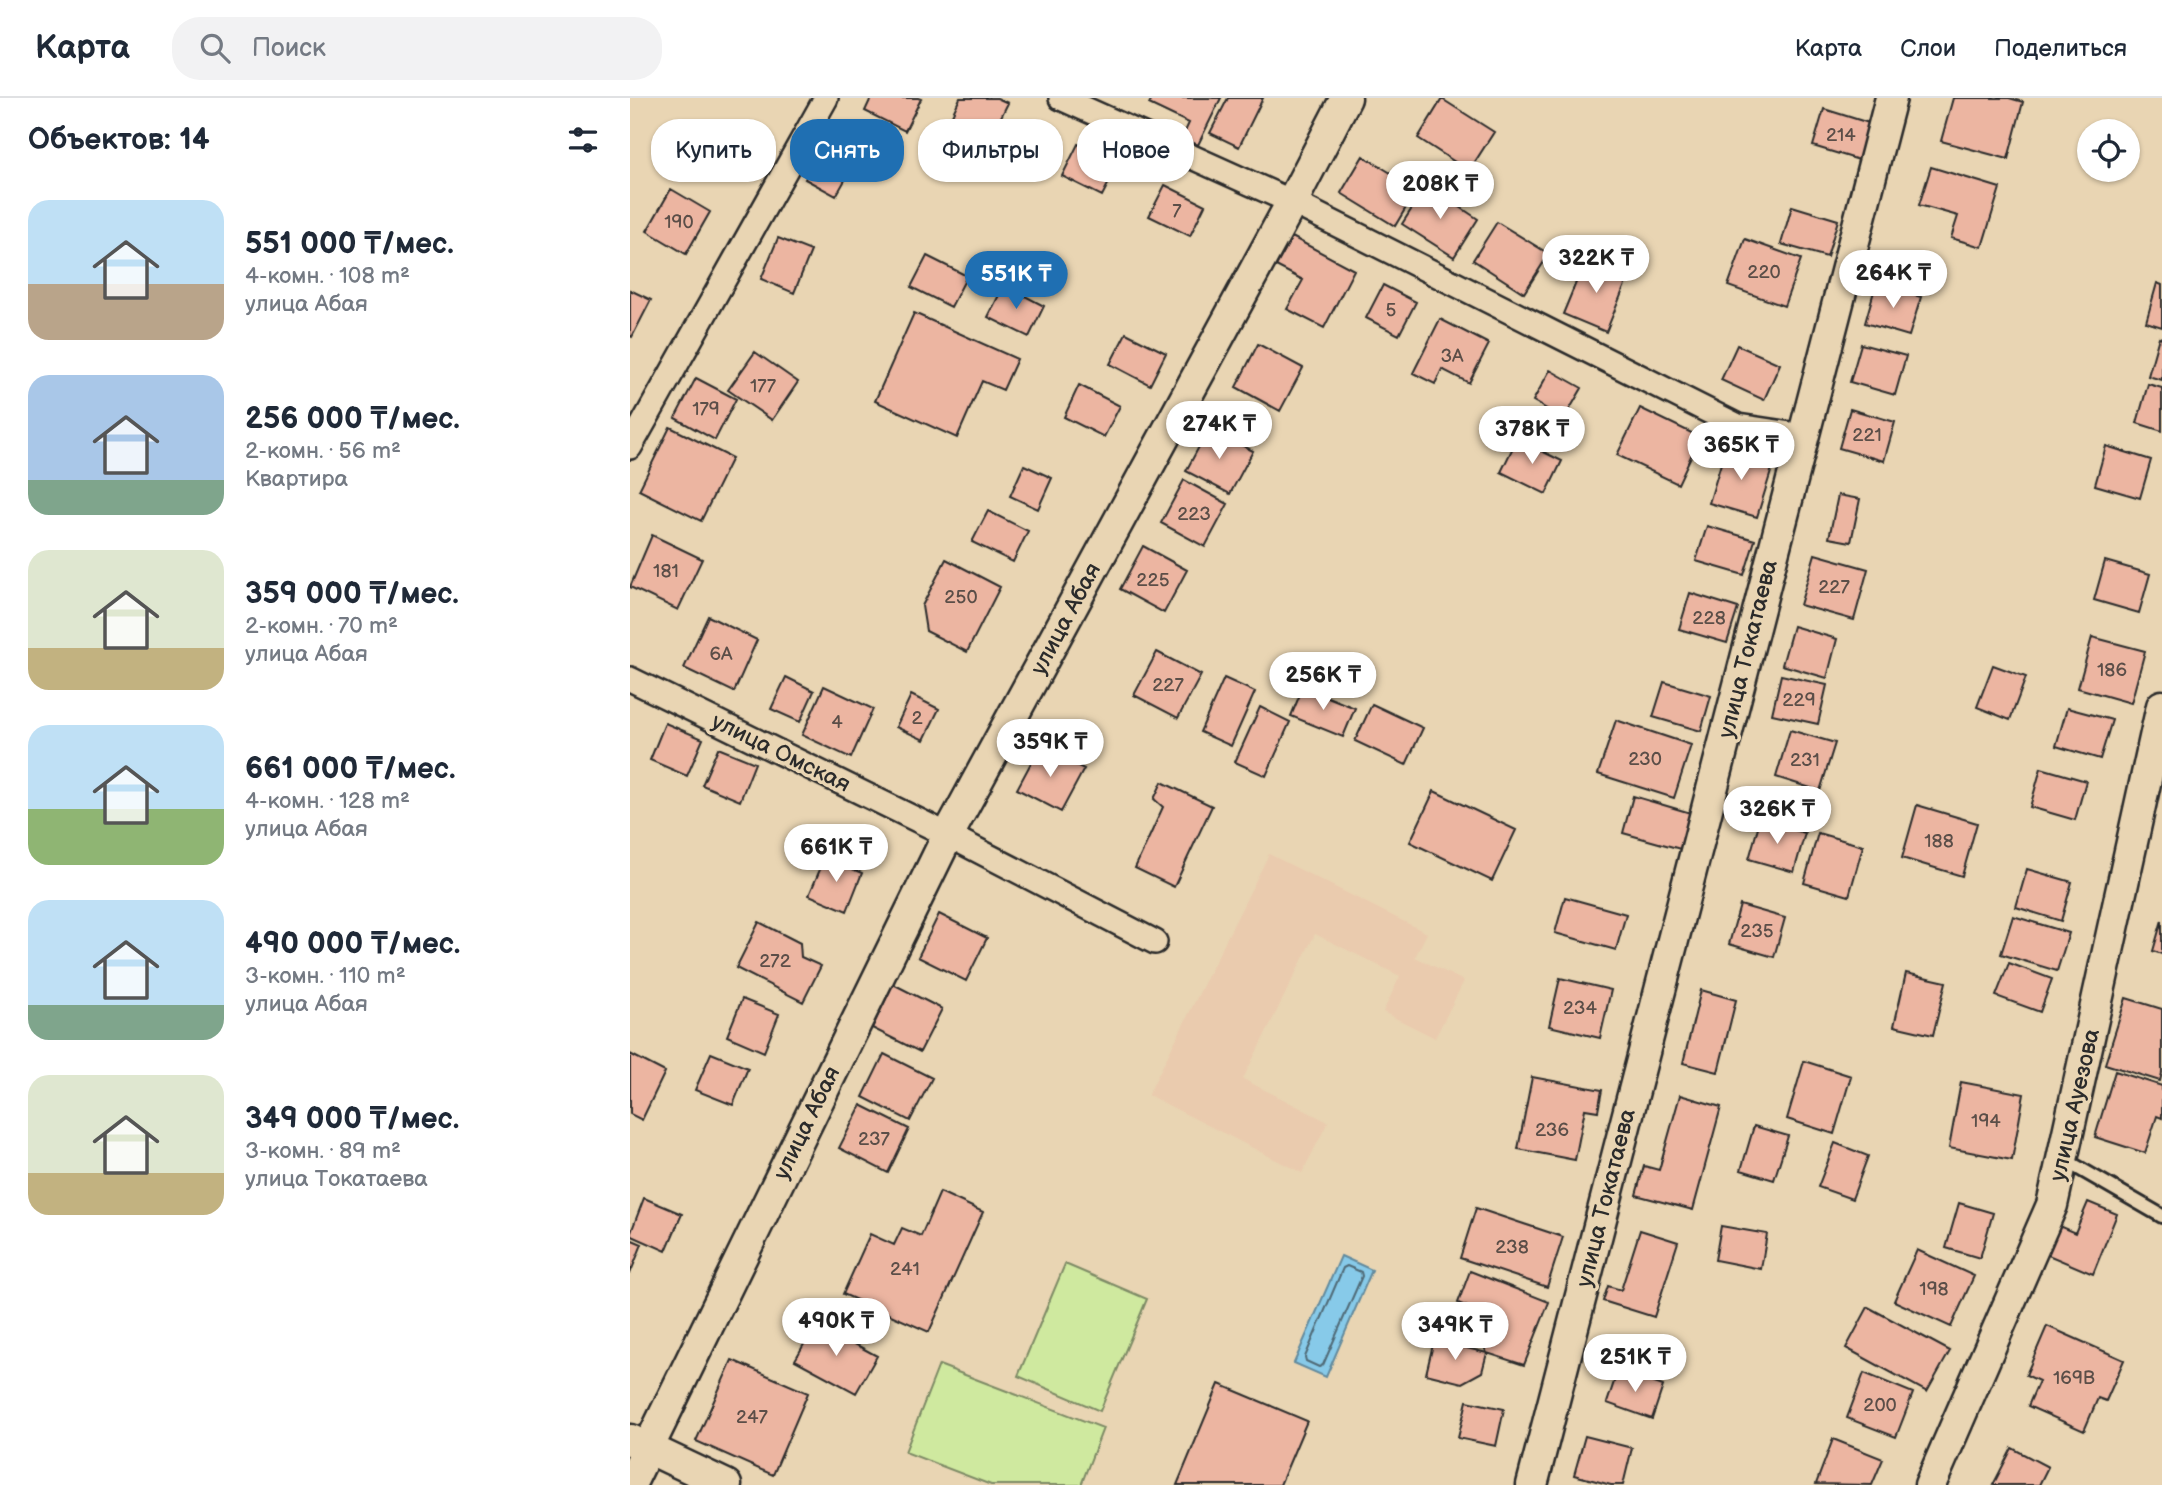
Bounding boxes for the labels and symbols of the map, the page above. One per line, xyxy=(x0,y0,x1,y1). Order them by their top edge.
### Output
house number: 214 xyxy=(1826,124,1856,147)
pin: 208K ₸ xyxy=(1383,162,1497,221)
house number: 7 xyxy=(1172,200,1182,223)
house number: 190 xyxy=(664,211,694,234)
pin: 322K ₸ xyxy=(1539,236,1653,295)
pin: 264K ₸ xyxy=(1836,250,1950,310)
pin: 551K ₸ xyxy=(959,252,1073,311)
house number: 220 xyxy=(1747,261,1781,284)
house number: 5 xyxy=(1386,299,1397,322)
house number: 3А xyxy=(1440,345,1464,368)
house number: 177 xyxy=(750,375,777,398)
house number: 179 xyxy=(692,398,720,421)
pin: 274K ₸ xyxy=(1162,402,1276,461)
pin: 378K ₸ xyxy=(1475,406,1589,466)
pin: 365K ₸ xyxy=(1684,422,1798,482)
house number: 221 xyxy=(1852,424,1882,447)
house number: 223 xyxy=(1177,503,1211,526)
street label: улица Токатаева xyxy=(1712,556,1784,741)
street label: улица Абая xyxy=(1025,558,1107,680)
house number: 181 xyxy=(653,560,679,583)
house number: 225 xyxy=(1136,569,1170,592)
house number: 227 xyxy=(1818,576,1851,599)
house number: 250 xyxy=(944,586,978,609)
house number: 228 xyxy=(1692,607,1726,630)
house number: 6А xyxy=(709,643,733,666)
pin: 256K ₸ xyxy=(1266,652,1380,712)
house number: 186 xyxy=(2097,659,2127,682)
house number: 227 xyxy=(1152,674,1185,697)
house number: 229 xyxy=(1782,689,1816,712)
street label: улица Омская xyxy=(707,707,855,799)
house number: 2 xyxy=(911,707,923,730)
house number: 4 xyxy=(831,711,843,734)
pin: 359K ₸ xyxy=(993,720,1107,779)
house number: 230 xyxy=(1628,748,1662,771)
house number: 231 xyxy=(1790,749,1820,772)
pin: 326K ₸ xyxy=(1720,786,1834,846)
pin: 661K ₸ xyxy=(779,824,893,884)
house number: 188 xyxy=(1924,830,1954,853)
house number: 235 xyxy=(1740,920,1774,943)
house number: 272 xyxy=(759,950,792,973)
house number: 234 xyxy=(1563,997,1597,1020)
street label: улица Ауезова xyxy=(2044,1026,2106,1184)
street label: улица Абая xyxy=(768,1062,846,1184)
street label: улица Токатаева xyxy=(1570,1105,1642,1290)
house number: 194 xyxy=(1971,1110,2001,1133)
house number: 236 xyxy=(1535,1119,1569,1142)
house number: 237 xyxy=(858,1128,891,1151)
house number: 238 xyxy=(1495,1236,1529,1259)
house number: 241 xyxy=(890,1258,920,1281)
house number: 198 xyxy=(1919,1278,1949,1301)
pin: 490K ₸ xyxy=(779,1298,893,1358)
pin: 349K ₸ xyxy=(1398,1302,1512,1362)
pin: 251K ₸ xyxy=(1578,1334,1692,1394)
house number: 169В xyxy=(2053,1367,2095,1390)
house number: 200 xyxy=(1863,1394,1897,1417)
house number: 247 xyxy=(736,1406,769,1429)

